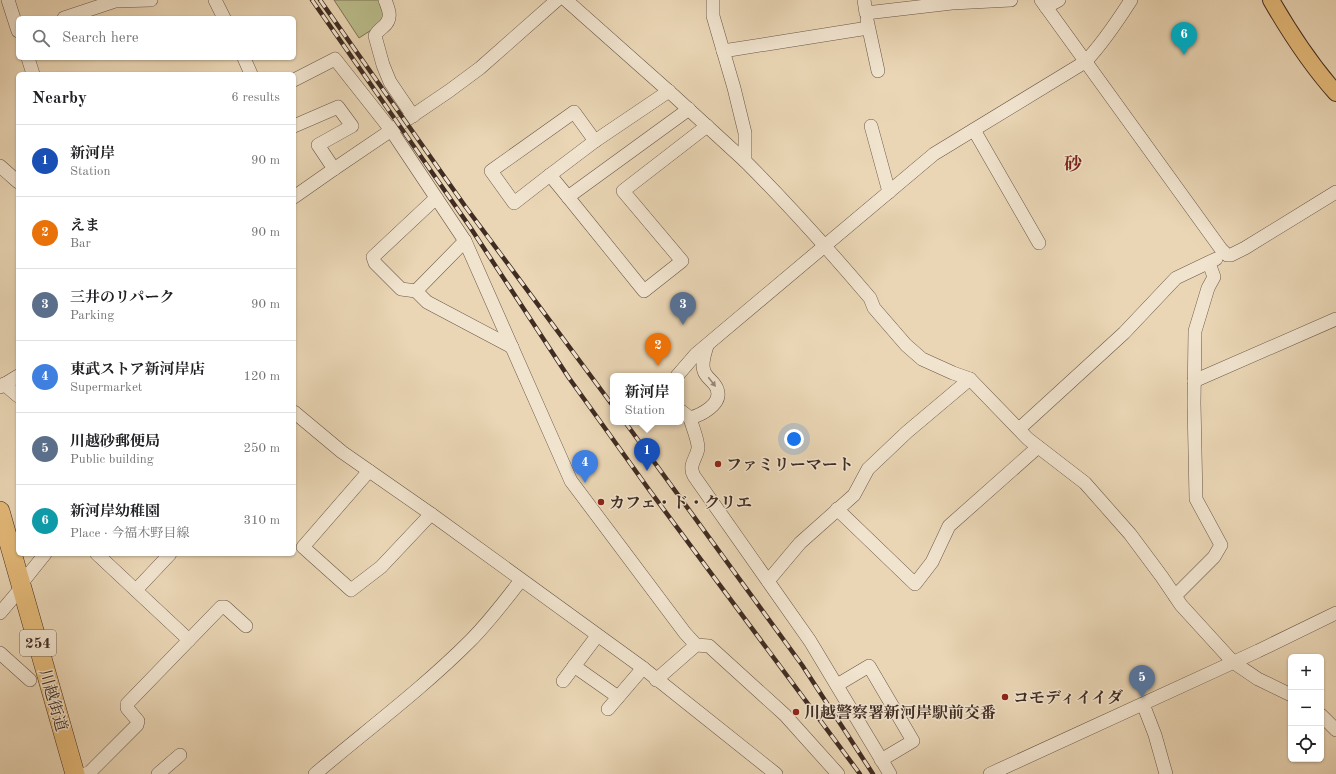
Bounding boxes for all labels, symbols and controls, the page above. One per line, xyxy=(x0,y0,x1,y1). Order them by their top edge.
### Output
search box xyxy=(16,16,296,60)
pin: 6 xyxy=(1171,22,1197,55)
icon: search xyxy=(30,27,52,49)
text: Search here xyxy=(62,31,139,46)
text: Nearby xyxy=(32,90,87,107)
text: 6 results xyxy=(231,91,280,104)
text: 新河岸 xyxy=(70,147,115,162)
text: 1 xyxy=(41,154,49,167)
text: 90 m xyxy=(251,154,280,167)
district label: 砂 xyxy=(1064,154,1082,174)
text: Station xyxy=(70,165,111,178)
text: えま xyxy=(70,219,100,234)
text: 2 xyxy=(41,226,49,239)
text: 90 m xyxy=(251,226,280,239)
text: Bar xyxy=(70,237,91,250)
text: 三井のリパーク xyxy=(70,291,175,306)
pin: 3 xyxy=(670,292,696,325)
text: 3 xyxy=(41,298,49,311)
text: 90 m xyxy=(251,298,280,311)
text: Parking xyxy=(70,309,114,322)
pin: 2 xyxy=(645,333,671,366)
text: 東武ストア新河岸店 xyxy=(70,363,205,378)
text: 4 xyxy=(41,370,49,383)
text: 120 m xyxy=(243,370,280,383)
popup xyxy=(610,373,684,425)
one-way arrow xyxy=(708,376,716,387)
text: Supermarket xyxy=(70,381,142,394)
text: 新河岸 xyxy=(624,386,670,401)
text: Station xyxy=(624,404,665,417)
your location xyxy=(784,429,804,449)
text: 川越砂郵便局 xyxy=(70,435,160,450)
pin: 1 xyxy=(634,438,660,471)
text: 5 xyxy=(41,442,49,455)
text: 250 m xyxy=(243,442,280,455)
pin: 4 xyxy=(572,450,598,483)
text: Public building xyxy=(70,453,154,466)
place label: ファミリーマート xyxy=(726,457,854,474)
marker: ファミリーマート xyxy=(713,459,723,469)
place label: カフェ・ド・クリエ xyxy=(609,495,752,512)
marker: カフェ・ド・クリエ xyxy=(596,497,606,507)
text: 新河岸幼稚園 xyxy=(70,505,160,520)
text: 6 xyxy=(41,514,49,527)
text: 310 m xyxy=(243,514,280,527)
text: Place · 今福木野目線 xyxy=(70,527,189,540)
road number: 254 xyxy=(20,630,56,656)
map controls xyxy=(1288,654,1324,762)
button: + xyxy=(1288,654,1324,690)
pin: 5 xyxy=(1129,665,1155,698)
street label: 川越街道 xyxy=(36,667,71,734)
place label: コモディイイダ xyxy=(1013,689,1123,707)
button: − xyxy=(1288,690,1324,726)
marker: コモディイイダ xyxy=(1000,692,1010,702)
place label: 川越警察署新河岸駅前交番 xyxy=(804,704,996,722)
marker: 川越警察署新河岸駅前交番 xyxy=(791,707,801,717)
button: locate xyxy=(1288,726,1324,762)

